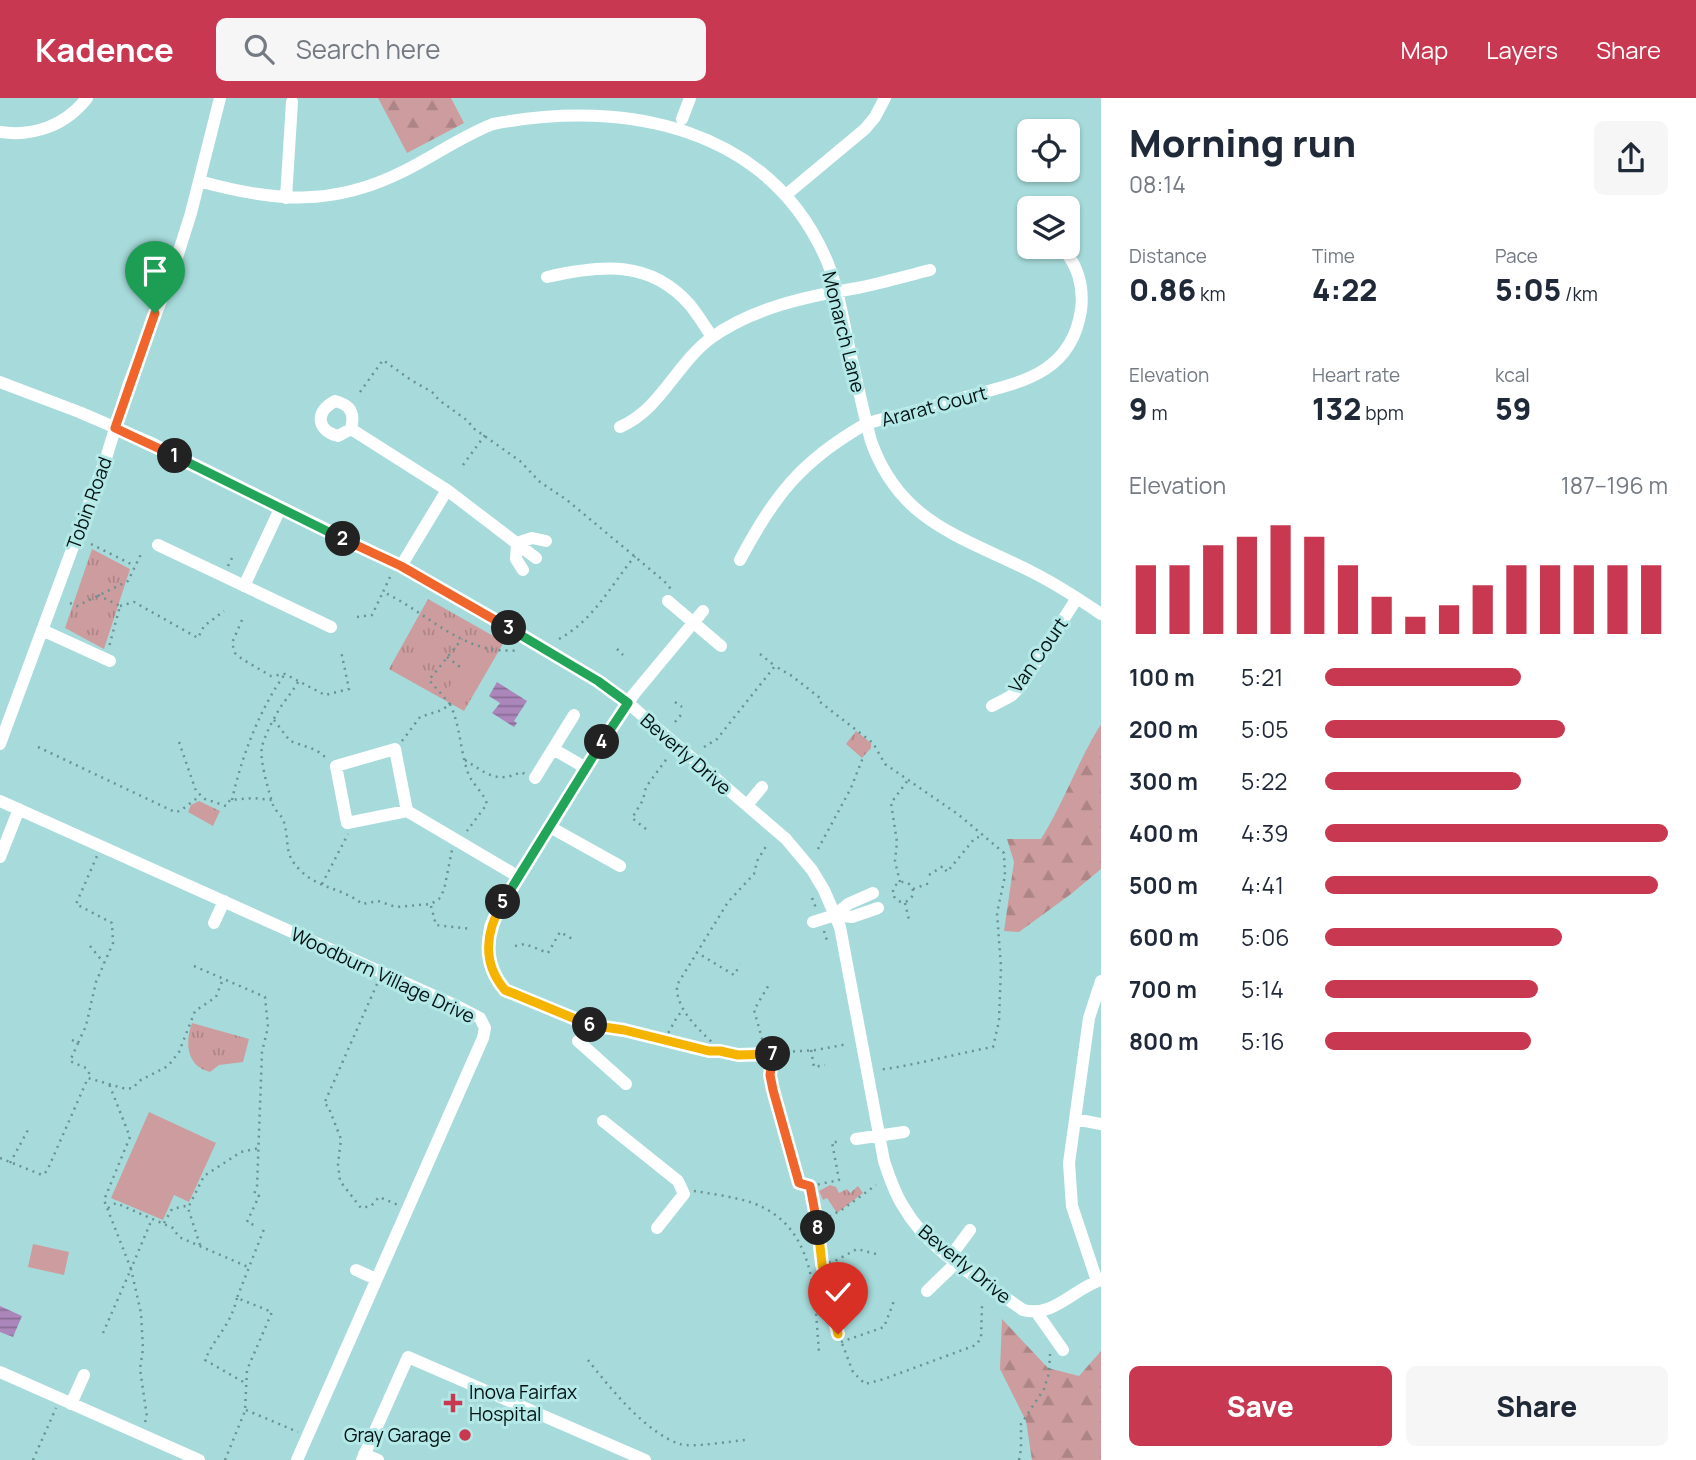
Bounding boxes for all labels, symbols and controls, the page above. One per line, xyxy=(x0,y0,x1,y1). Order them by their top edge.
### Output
search box xyxy=(216,18,706,81)
text: Kadence xyxy=(35,27,174,72)
icon: search xyxy=(240,30,278,68)
text: Search here xyxy=(296,31,440,67)
text: Map xyxy=(1401,33,1448,66)
text: Layers xyxy=(1486,33,1558,66)
text: Share xyxy=(1596,33,1661,66)
text: Morning run xyxy=(1129,116,1356,168)
map controls xyxy=(1017,119,1080,259)
button: locate xyxy=(1017,119,1080,182)
button: share xyxy=(1594,121,1668,195)
text: 08:14 xyxy=(1129,168,1186,200)
button: layers xyxy=(1017,196,1080,259)
pin xyxy=(125,241,185,313)
text: Distance xyxy=(1129,243,1207,269)
text: Time xyxy=(1312,243,1355,269)
text: Pace xyxy=(1495,243,1538,269)
icon: arrive xyxy=(136,252,174,290)
street label: Monarch Lane xyxy=(816,269,872,395)
text: 0.86 xyxy=(1129,269,1196,310)
text: 4:22 xyxy=(1312,269,1377,310)
text: 5:05 xyxy=(1495,269,1561,310)
text: km xyxy=(1196,281,1226,307)
text: /km xyxy=(1561,281,1598,307)
text: Elevation xyxy=(1129,362,1209,388)
text: Heart rate xyxy=(1312,362,1400,388)
text: kcal xyxy=(1495,362,1530,388)
street label: Ararat Court xyxy=(878,379,990,433)
text: 9 xyxy=(1129,388,1148,429)
text: 132 xyxy=(1312,388,1361,429)
text: 59 xyxy=(1495,388,1531,429)
text: m xyxy=(1148,400,1168,426)
text: bpm xyxy=(1361,400,1404,426)
pin: 1 xyxy=(158,438,192,474)
text: 1 xyxy=(170,442,179,468)
street label: Tobin Road xyxy=(60,453,118,553)
text: Elevation xyxy=(1129,469,1226,501)
text: 187–196 m xyxy=(1561,469,1668,501)
pin: 2 xyxy=(326,522,360,556)
text: 2 xyxy=(337,525,348,551)
pin: 3 xyxy=(491,610,526,646)
street label: Van Court xyxy=(1002,612,1074,698)
text: 3 xyxy=(503,614,514,640)
text: 100 m xyxy=(1129,661,1195,693)
text: 5:21 xyxy=(1241,661,1283,693)
street label: Beverly Drive xyxy=(635,707,737,801)
text: 200 m xyxy=(1129,713,1198,745)
text: 5:05 xyxy=(1241,713,1288,745)
pin: 4 xyxy=(584,724,620,760)
text: 4 xyxy=(596,728,607,754)
text: 300 m xyxy=(1129,765,1198,797)
text: 5:22 xyxy=(1241,765,1287,797)
text: 400 m xyxy=(1129,817,1199,849)
text: 4:39 xyxy=(1241,817,1288,849)
text: 500 m xyxy=(1129,869,1198,901)
text: 4:41 xyxy=(1241,869,1284,901)
pin: 5 xyxy=(486,884,520,920)
text: 5 xyxy=(497,888,508,914)
street label: Woodburn Village Drive xyxy=(287,921,479,1029)
text: 600 m xyxy=(1129,921,1199,953)
text: 5:06 xyxy=(1241,921,1289,953)
text: 700 m xyxy=(1129,973,1197,1005)
text: 5:14 xyxy=(1241,973,1284,1005)
pin: 6 xyxy=(572,1007,608,1042)
text: 6 xyxy=(584,1011,595,1037)
text: 800 m xyxy=(1129,1025,1199,1057)
text: 5:16 xyxy=(1241,1025,1284,1057)
pin: 7 xyxy=(756,1037,790,1072)
text: 7 xyxy=(767,1040,778,1066)
pin: 8 xyxy=(800,1210,836,1246)
text: 8 xyxy=(812,1214,823,1240)
street label: Beverly Drive xyxy=(913,1219,1017,1309)
pin xyxy=(808,1262,868,1334)
icon: check xyxy=(819,1273,857,1311)
button: Save xyxy=(1129,1366,1392,1446)
button: Share xyxy=(1406,1366,1668,1446)
place label: Inova Fairfax Hospital xyxy=(469,1379,577,1427)
marker: Inova Fairfax Hospital xyxy=(443,1393,463,1413)
place label: Gray Garage xyxy=(344,1422,451,1448)
marker: Gray Garage xyxy=(457,1427,473,1443)

